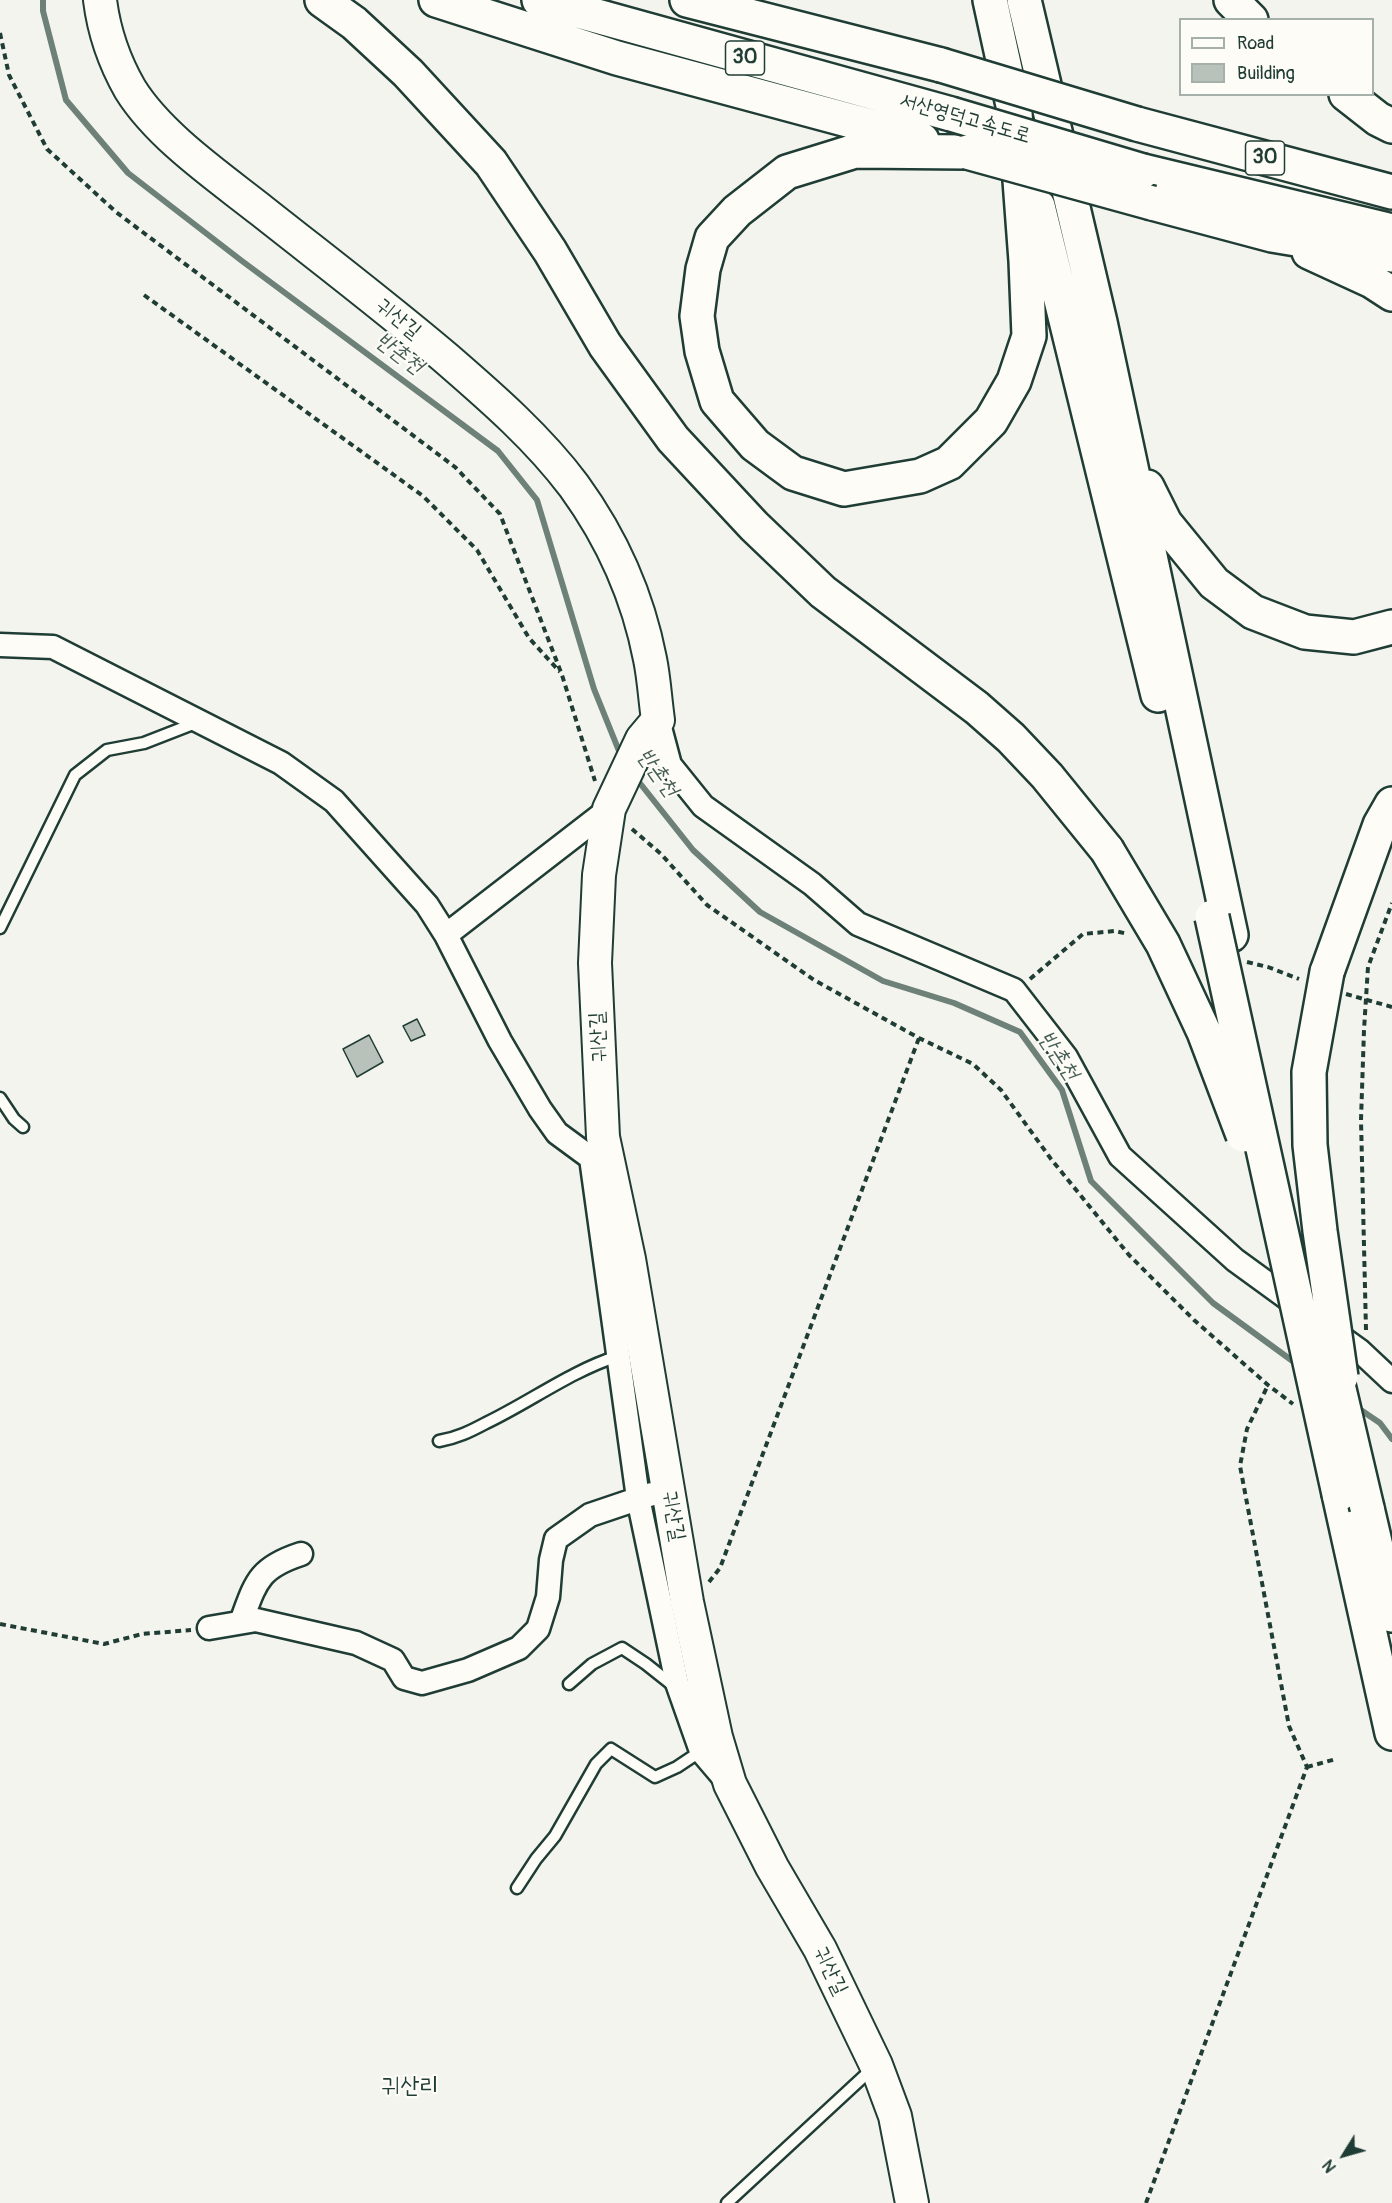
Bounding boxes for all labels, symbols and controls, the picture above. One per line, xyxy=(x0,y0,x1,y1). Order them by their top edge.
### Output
legend xyxy=(1179,18,1374,96)
text: Road xyxy=(1237,32,1274,55)
road number: 30 xyxy=(726,41,764,75)
text: Building xyxy=(1237,62,1295,85)
street label: 서산영덕고속도로 xyxy=(897,88,1033,150)
road number: 30 xyxy=(1246,141,1284,175)
street label: 귀산길 xyxy=(370,293,426,345)
water label: 반촌천 xyxy=(370,327,428,381)
water label: 반촌천 xyxy=(631,744,683,802)
street label: 귀산길 xyxy=(585,1011,613,1063)
water label: 반촌천 xyxy=(1032,1027,1084,1085)
street label: 귀산길 xyxy=(656,1489,690,1543)
street label: 귀산길 xyxy=(808,1943,852,1999)
district label: 귀산리 xyxy=(381,2073,439,2101)
north arrow xyxy=(1314,2125,1374,2185)
text: N xyxy=(1318,2155,1341,2176)

